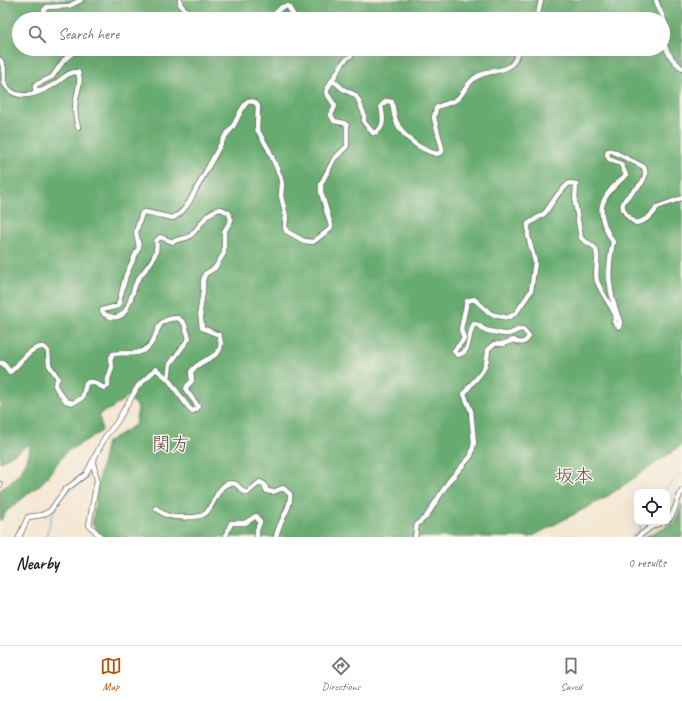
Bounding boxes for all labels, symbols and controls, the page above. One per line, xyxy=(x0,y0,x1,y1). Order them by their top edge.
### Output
search box xyxy=(12,12,670,56)
icon: search xyxy=(26,23,48,45)
text: Search here xyxy=(58,25,119,44)
district label: 関方 xyxy=(152,432,190,456)
district label: 坂本 xyxy=(555,464,593,488)
map controls xyxy=(634,489,670,525)
button: locate xyxy=(634,489,670,525)
text: Nearby xyxy=(16,553,59,574)
text: 0 results xyxy=(628,555,666,571)
tab: Map xyxy=(100,655,122,693)
tab: Directions xyxy=(322,655,360,693)
tab: Saved xyxy=(560,655,582,693)

